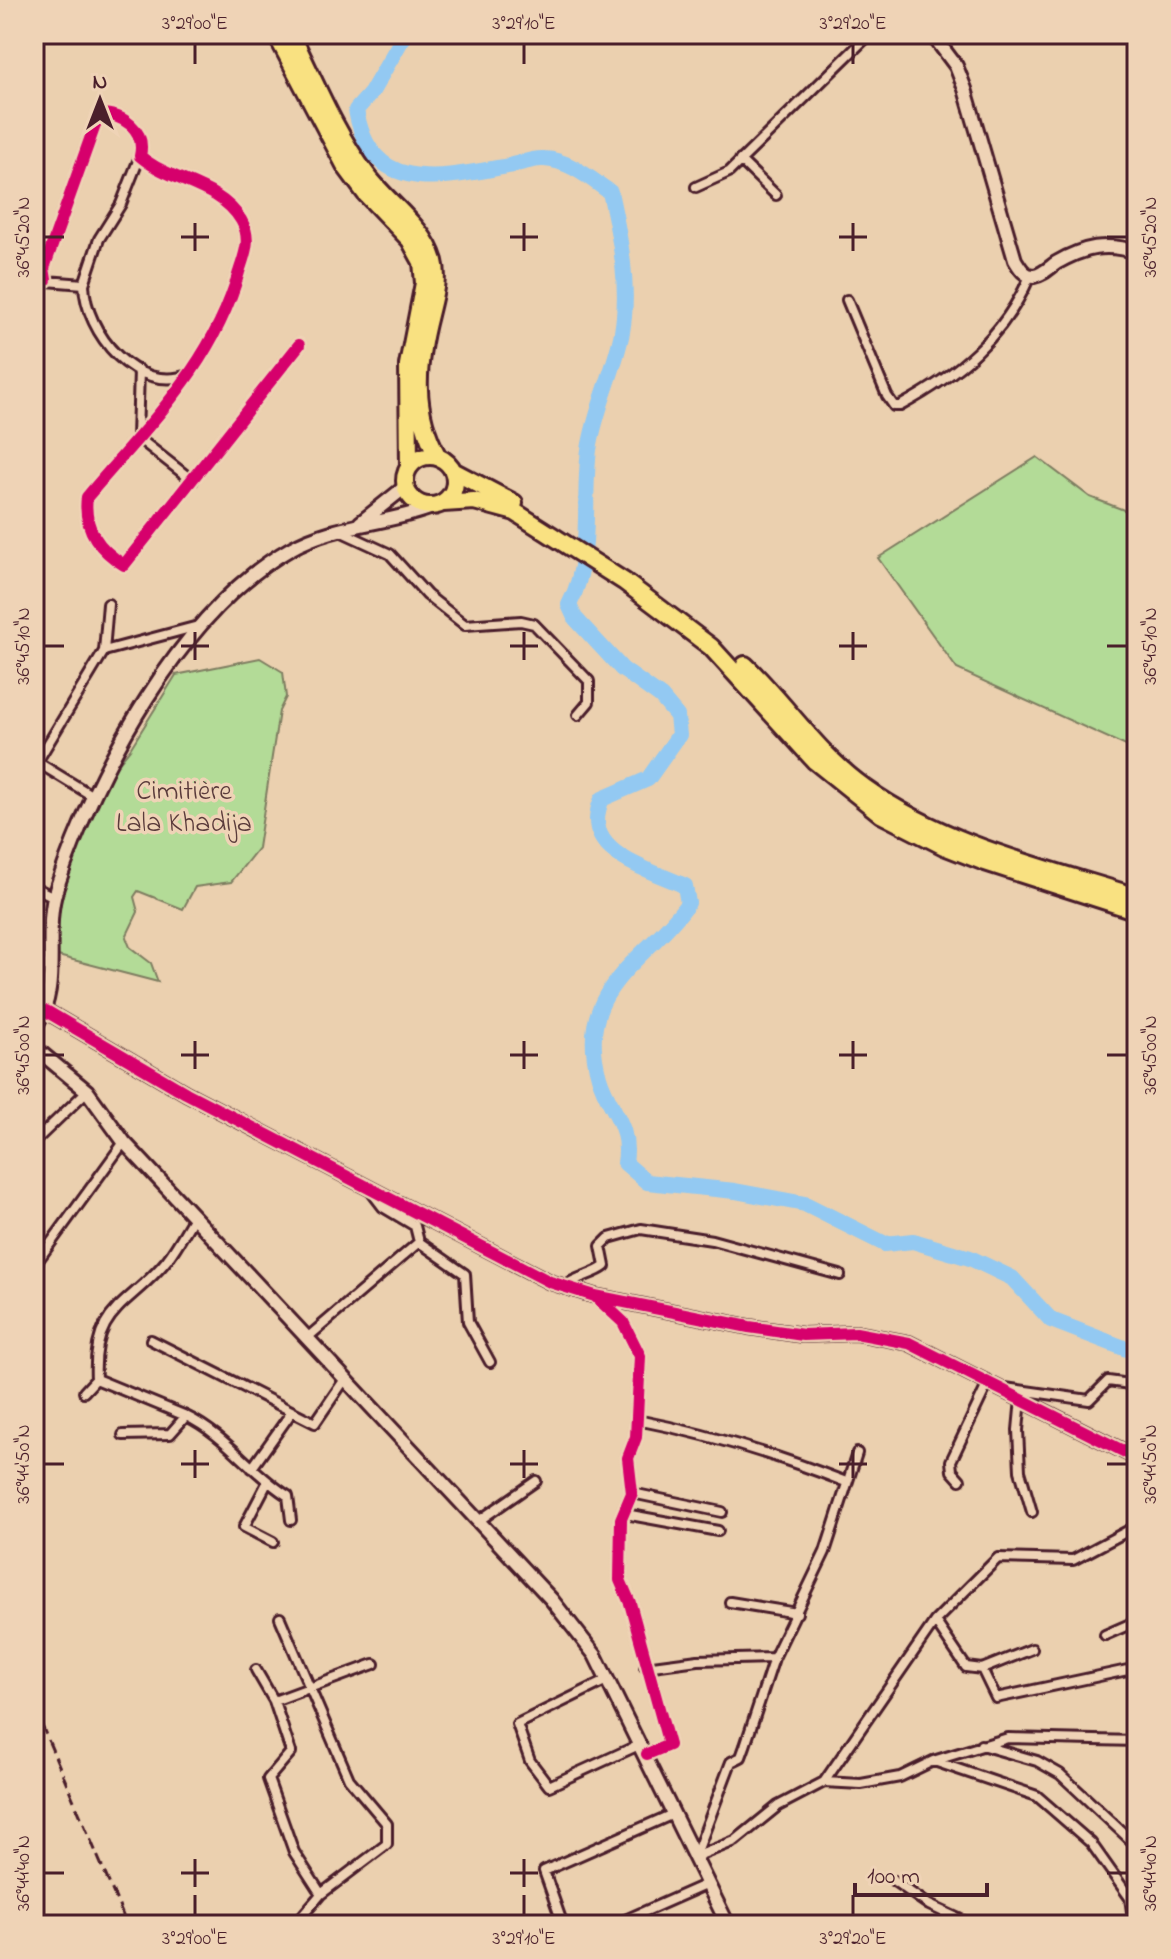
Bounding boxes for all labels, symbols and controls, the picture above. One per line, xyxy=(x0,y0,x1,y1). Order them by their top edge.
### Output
text: 3°29'00"E xyxy=(162,10,228,39)
text: 3°29'10"E xyxy=(492,10,556,39)
text: 3°29'20"E xyxy=(819,10,887,39)
north arrow xyxy=(60,60,140,140)
text: N xyxy=(93,67,107,99)
text: 36°45'20"N xyxy=(10,197,39,277)
text: 36°45'20"N xyxy=(1137,197,1166,277)
text: 36°45'10"N xyxy=(10,607,39,685)
text: 36°45'10"N xyxy=(1137,607,1166,685)
park label: Cimitière Lala Khadija xyxy=(116,772,252,845)
text: 36°45'00"N xyxy=(10,1015,39,1095)
text: 36°45'00"N xyxy=(1137,1015,1166,1095)
text: 36°44'50"N xyxy=(10,1424,39,1504)
text: 36°44'50"N xyxy=(1137,1424,1166,1504)
text: 36°44'40"N xyxy=(10,1835,39,1911)
text: 36°44'40"N xyxy=(1137,1835,1166,1911)
scale bar xyxy=(855,1847,987,1897)
text: 100 m xyxy=(867,1860,920,1895)
text: 3°29'00"E xyxy=(162,1925,228,1954)
text: 3°29'10"E xyxy=(492,1925,556,1954)
text: 3°29'20"E xyxy=(819,1925,887,1954)

